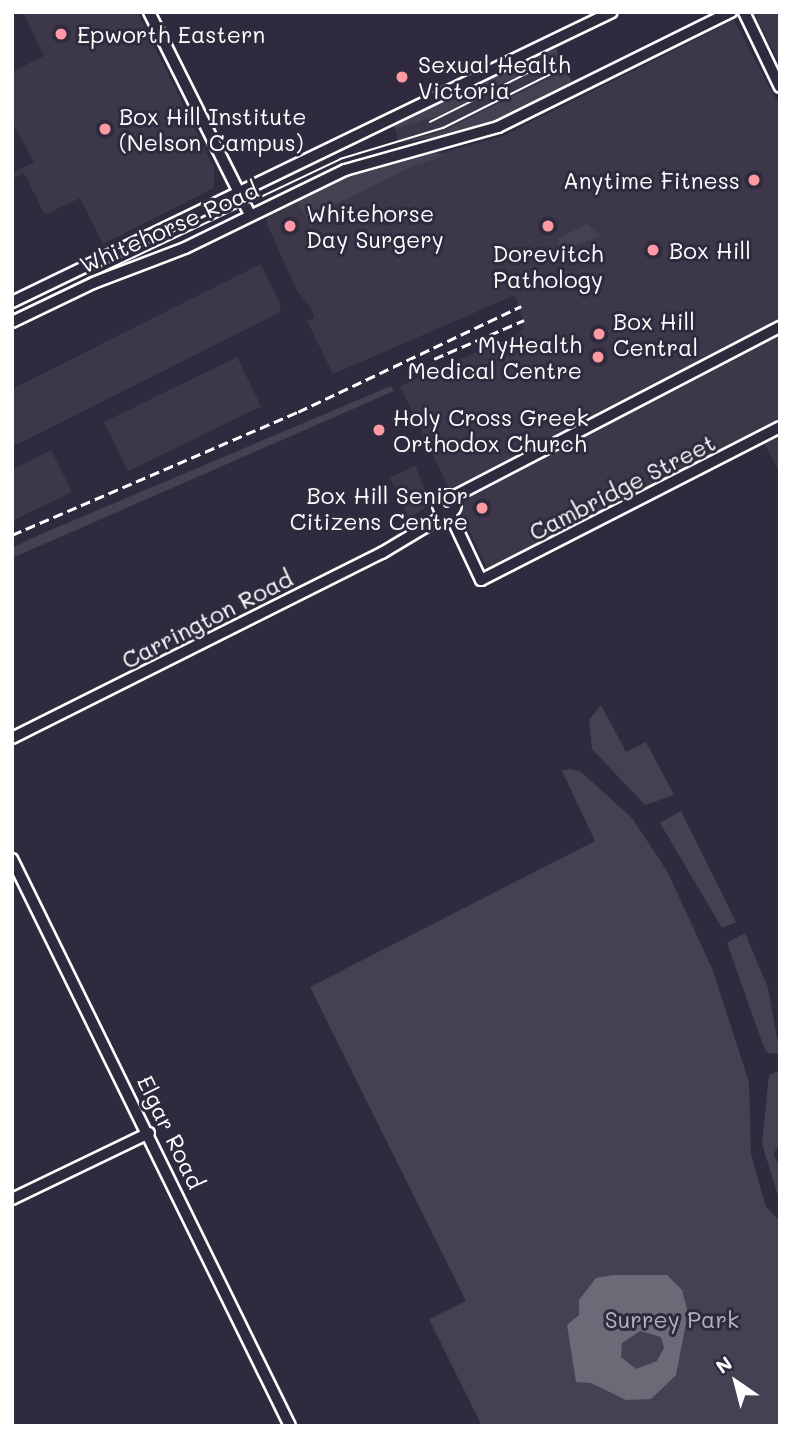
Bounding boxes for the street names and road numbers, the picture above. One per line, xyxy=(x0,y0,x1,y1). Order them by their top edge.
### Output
street label: Whitehorse Road xyxy=(75,175,263,279)
street label: Cambridge Street xyxy=(524,428,720,546)
street label: Carrington Road xyxy=(117,564,297,674)
street label: Elgar Road xyxy=(132,1071,210,1193)

